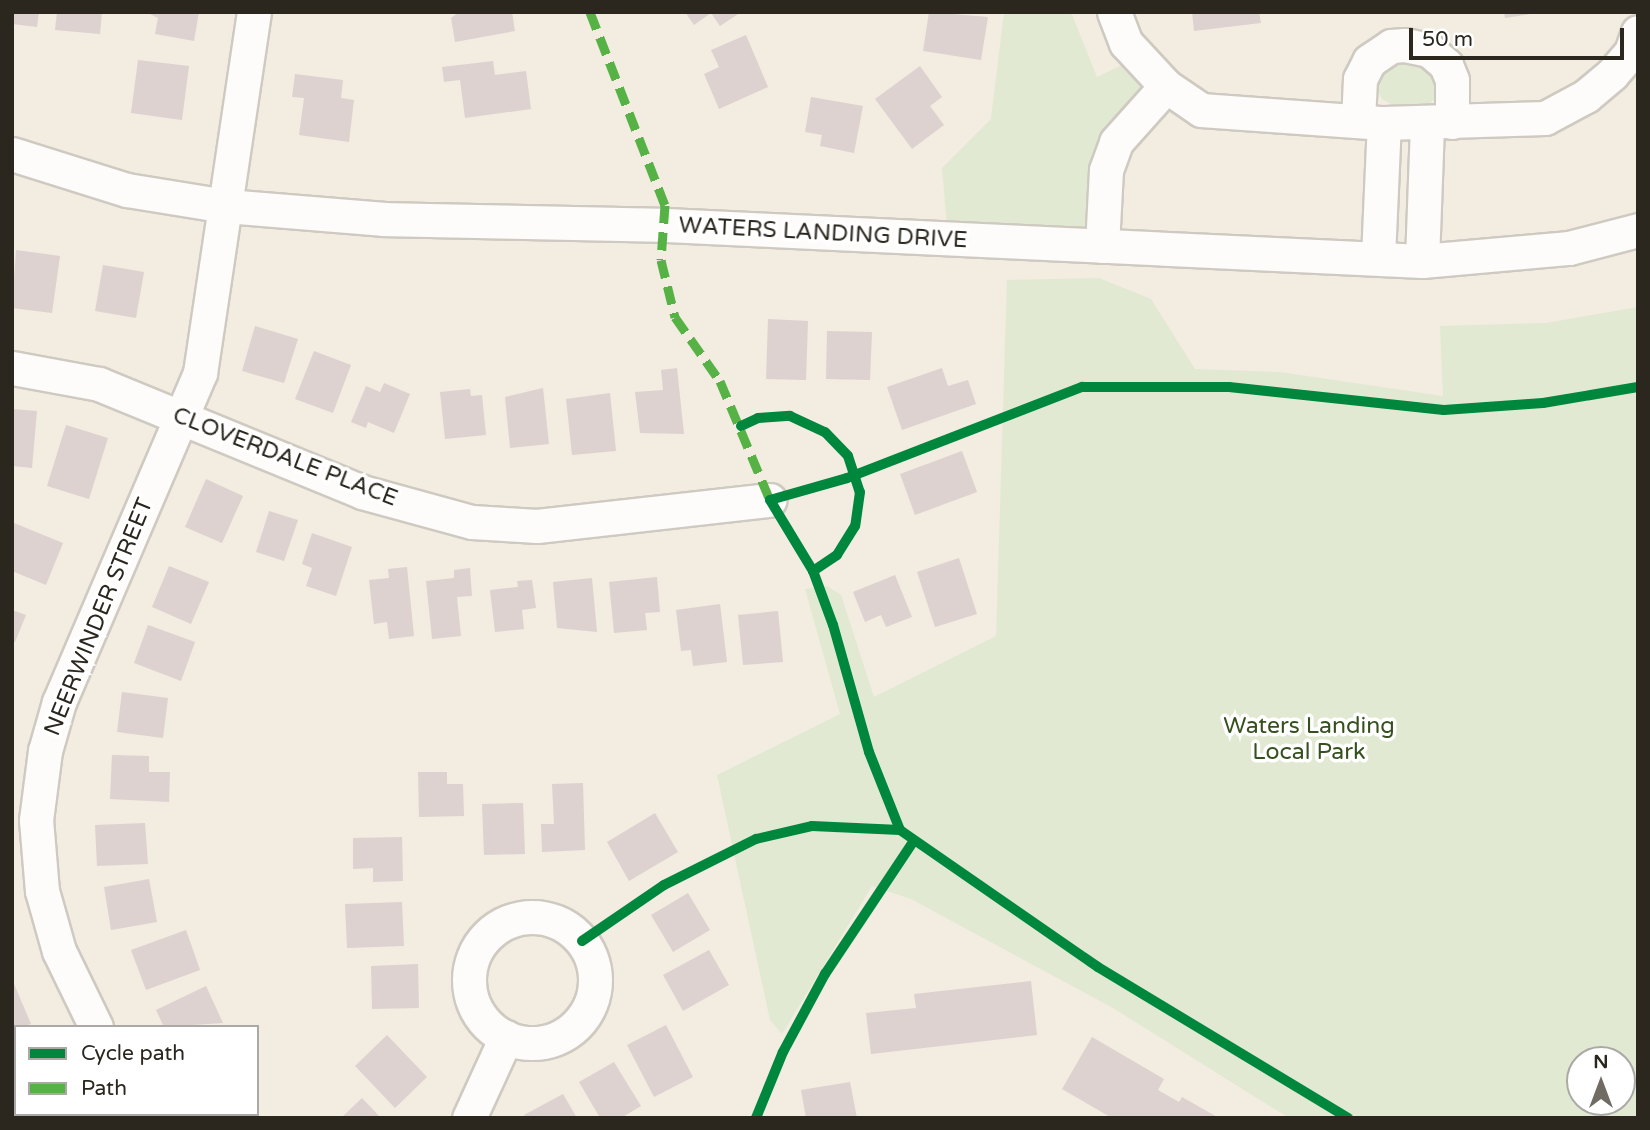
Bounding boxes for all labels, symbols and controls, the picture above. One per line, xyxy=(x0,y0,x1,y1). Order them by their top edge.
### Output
scale bar xyxy=(1412,14,1627,58)
text: 50 m xyxy=(1422,27,1473,52)
street label: WATERS LANDING DRIVE xyxy=(678,212,968,254)
street label: CLOVERDALE PLACE xyxy=(169,401,401,513)
street label: NEERWINDER STREET xyxy=(39,494,159,740)
park label: Waters Landing Local Park xyxy=(1223,712,1395,766)
legend xyxy=(14,1025,259,1116)
text: Cycle path xyxy=(81,1041,185,1066)
north arrow xyxy=(1566,1046,1636,1116)
text: N xyxy=(1593,1051,1609,1073)
text: Path xyxy=(81,1076,127,1101)

